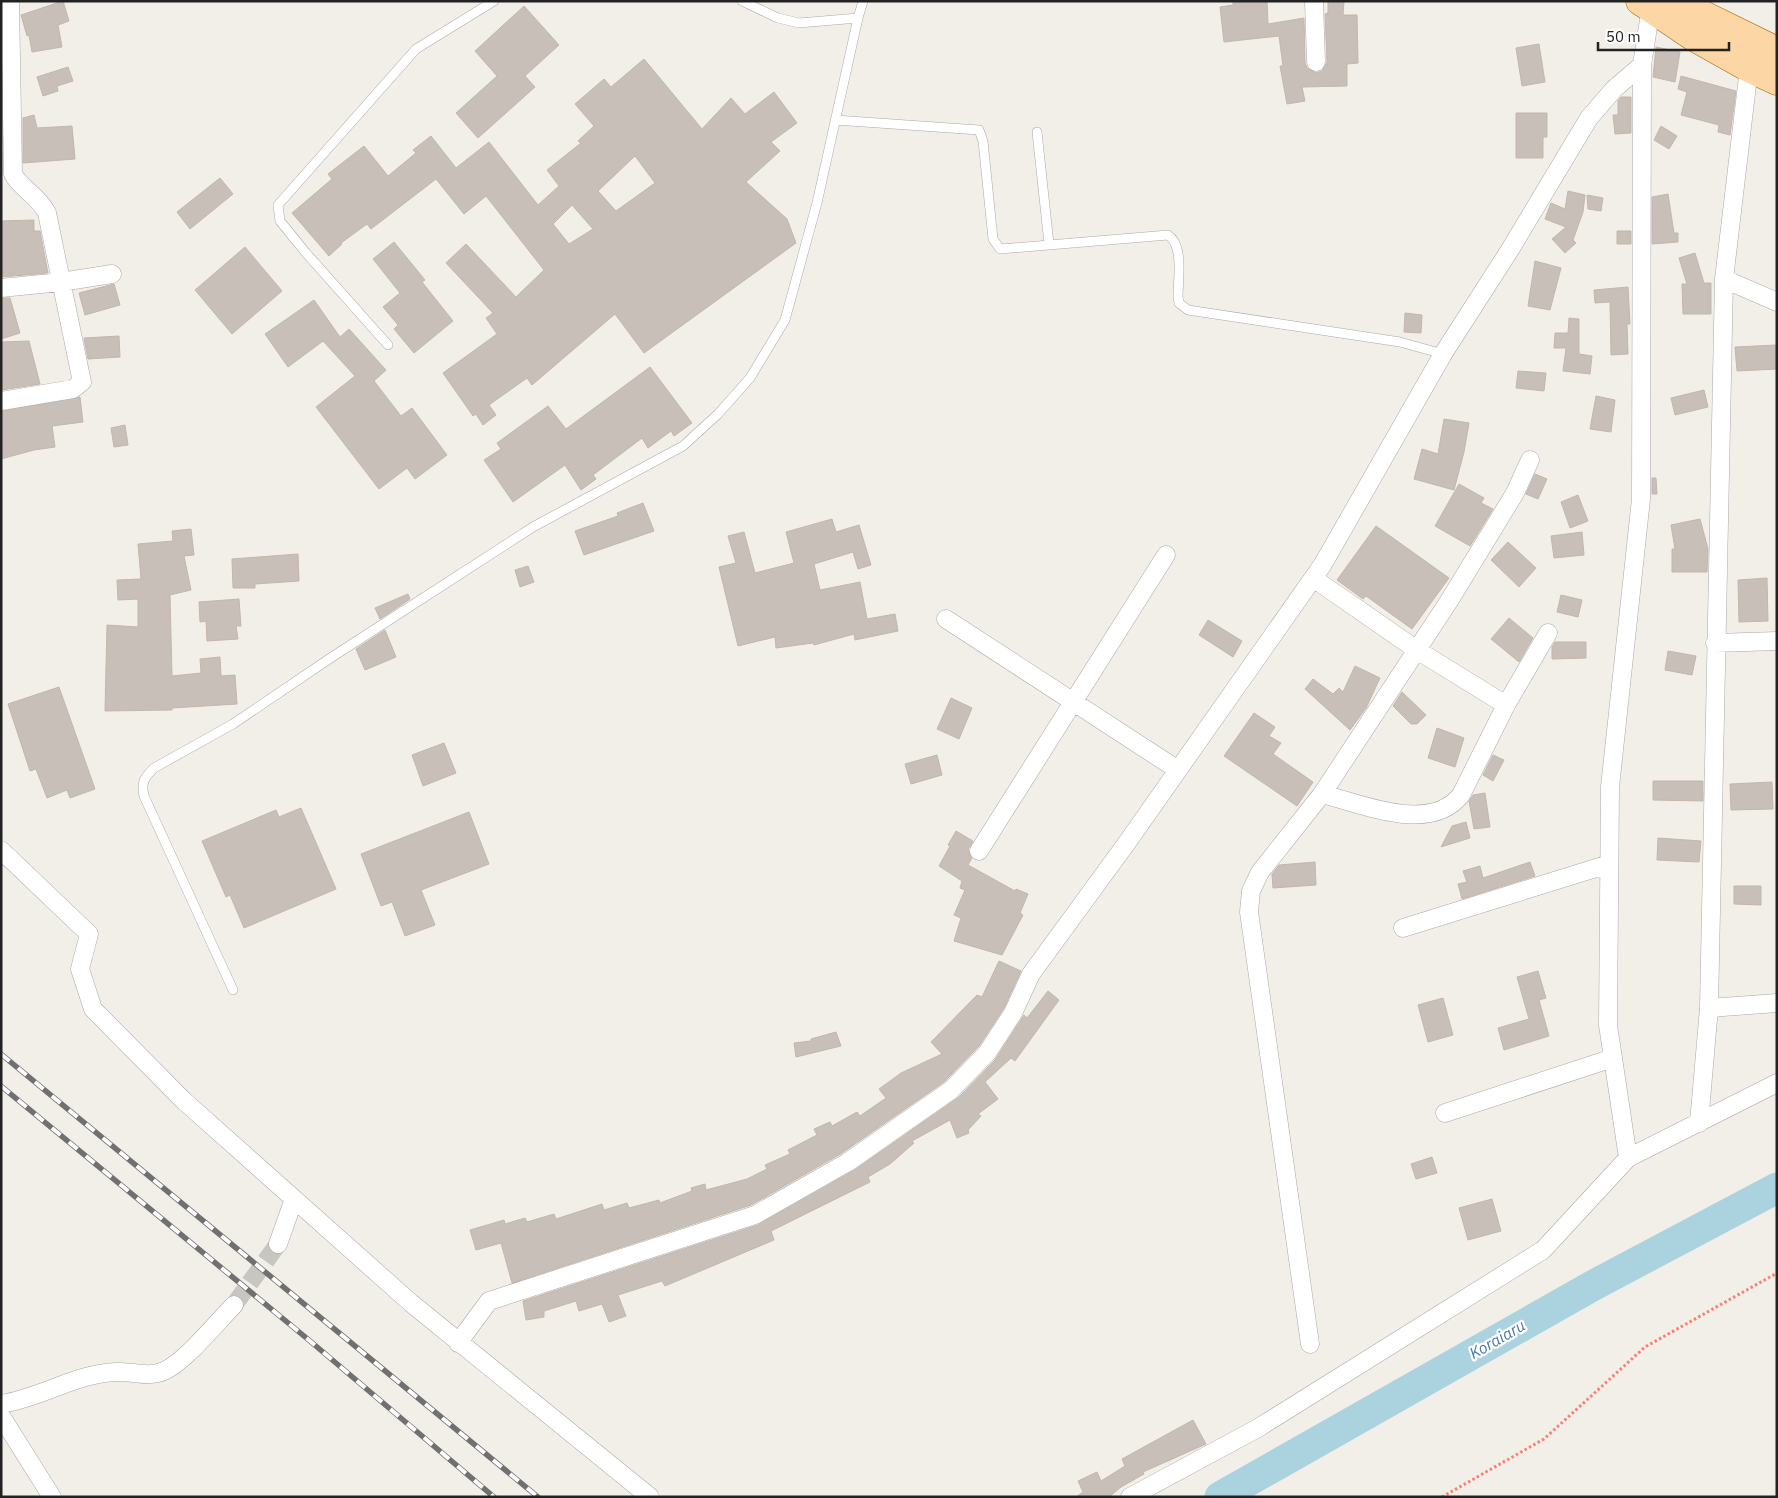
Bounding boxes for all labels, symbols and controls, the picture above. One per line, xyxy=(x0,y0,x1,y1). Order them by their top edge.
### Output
scale bar xyxy=(1598,20,1729,52)
text: 50 m xyxy=(1606,27,1641,46)
water label: Koraiaru xyxy=(1465,1315,1529,1363)

